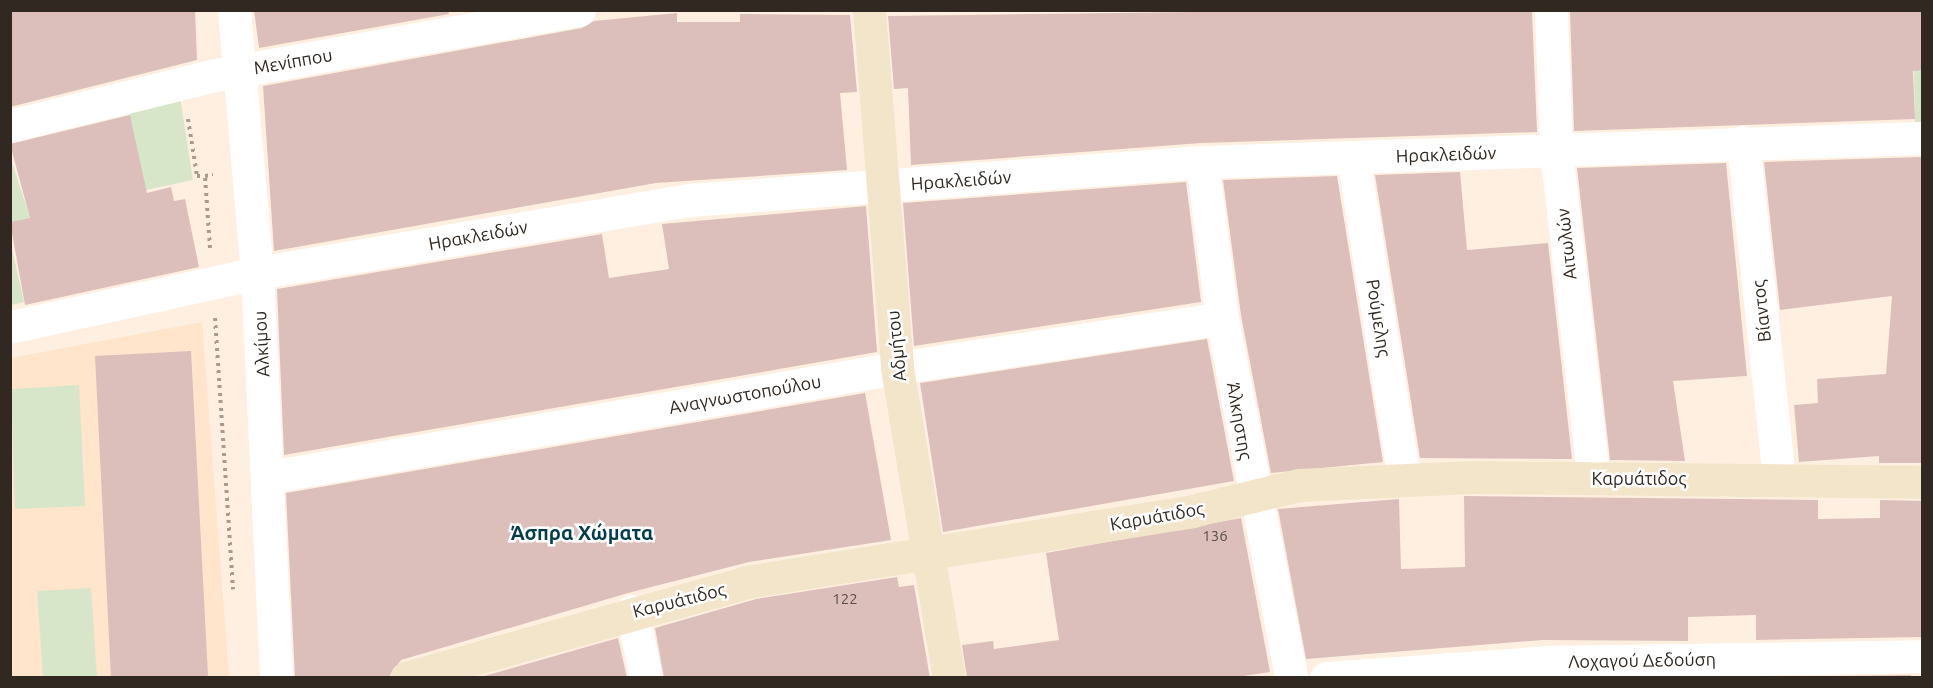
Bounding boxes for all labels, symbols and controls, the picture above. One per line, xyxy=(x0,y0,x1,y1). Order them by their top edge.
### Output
street label: Μενίππου xyxy=(252,43,334,79)
street label: Ηρακλειδών xyxy=(1395,141,1497,167)
street label: Ηρακλειδών xyxy=(910,166,1012,194)
street label: Αιτωλών xyxy=(1552,207,1580,281)
street label: Ηρακλειδών xyxy=(427,216,529,254)
street label: Ρούμελης xyxy=(1362,278,1396,358)
street label: Βίαντος xyxy=(1747,279,1775,343)
street label: Αδμήτου xyxy=(882,309,910,383)
street label: Αλκίμου xyxy=(248,310,274,378)
street label: Αναγνωστοπούλου xyxy=(667,370,823,418)
street label: Άλκηστης xyxy=(1223,381,1257,461)
street label: Καρυάτιδος xyxy=(1591,467,1687,489)
street label: Καρυάτιδος xyxy=(1108,497,1206,535)
district label: Άσπρα Χώματα xyxy=(511,520,653,544)
house number: 136 xyxy=(1202,527,1228,545)
street label: Καρυάτιδος xyxy=(630,578,728,622)
house number: 122 xyxy=(832,590,858,608)
street label: Λοχαγού Δεδούση xyxy=(1568,648,1716,672)

